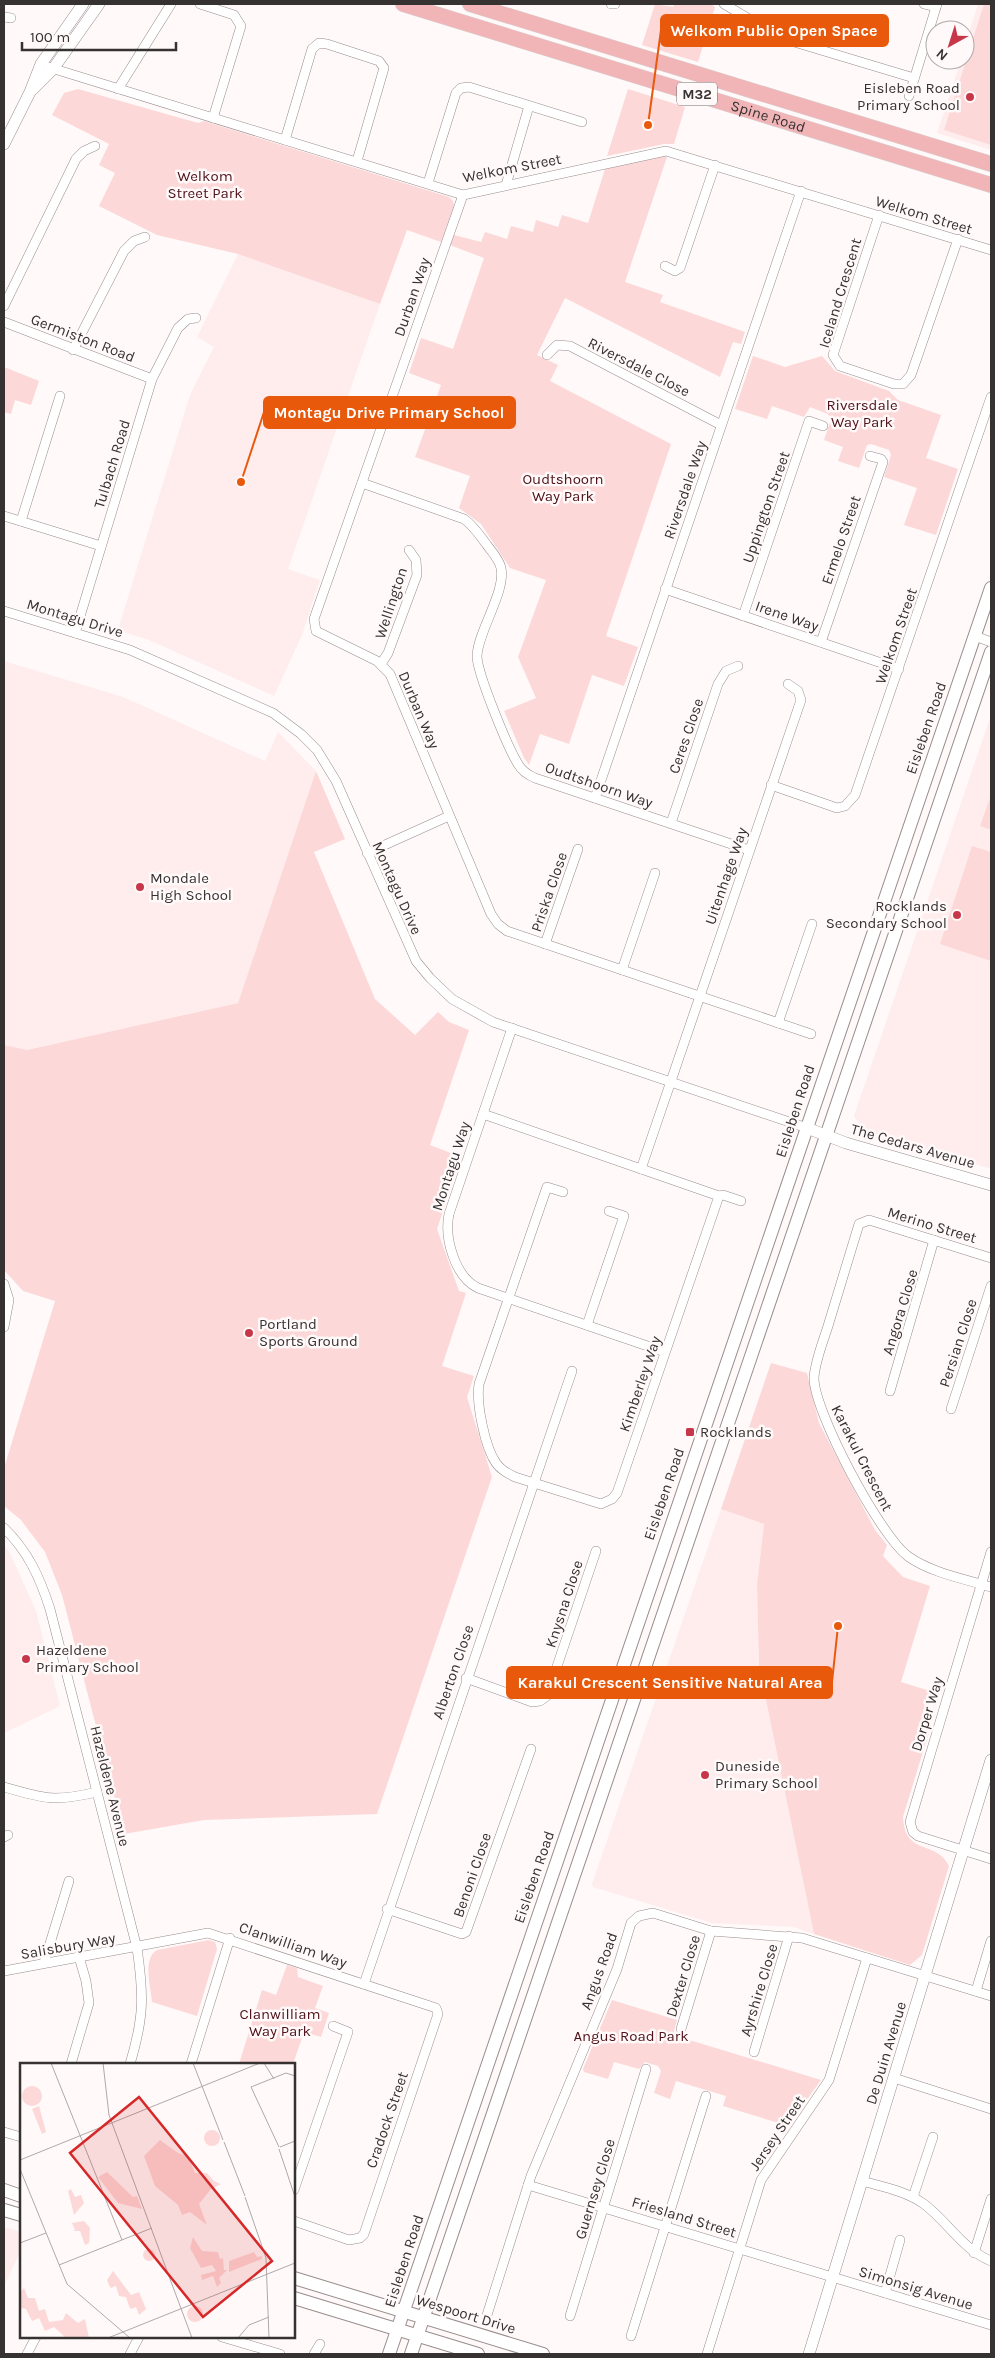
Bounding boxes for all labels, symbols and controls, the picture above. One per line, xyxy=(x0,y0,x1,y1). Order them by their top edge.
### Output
callout: Welkom Public Open Space xyxy=(661,15,888,46)
scale bar xyxy=(22,20,176,52)
north arrow xyxy=(925,20,975,70)
text: Welkom Public Open Space xyxy=(671,21,877,40)
text: 100 m xyxy=(30,28,70,46)
text: N xyxy=(933,45,951,64)
place label: Eisleben Road Primary School xyxy=(857,79,960,114)
road number: M32 xyxy=(677,82,717,106)
marker: Eisleben Road Primary School xyxy=(964,91,976,103)
street label: Spine Road xyxy=(729,96,808,136)
street label: Welkom Street xyxy=(461,150,563,186)
park label: Welkom Street Park xyxy=(167,167,243,202)
street label: Welkom Street xyxy=(873,192,975,238)
street label: Iceland Crescent xyxy=(815,236,865,350)
street label: Durban Way xyxy=(390,255,434,339)
street label: Germiston Road xyxy=(28,310,138,366)
street label: Riversdale Close xyxy=(585,334,693,400)
park label: Riversdale Way Park xyxy=(826,396,898,431)
callout: Montagu Drive Primary School xyxy=(264,397,515,428)
text: Montagu Drive Primary School xyxy=(274,403,504,422)
street label: Tulbach Road xyxy=(90,417,134,511)
street label: Riversdale Way xyxy=(660,438,710,542)
street label: Uppington Street xyxy=(738,448,794,565)
park label: Oudtshoorn Way Park xyxy=(522,470,604,505)
street label: Ermelo Street xyxy=(817,493,865,587)
street label: Wellington xyxy=(371,565,411,641)
street label: Welkom Street xyxy=(871,585,921,686)
street label: Montagu Drive xyxy=(25,595,125,641)
street label: Irene Way xyxy=(753,597,821,635)
street label: Durban Way xyxy=(395,669,443,751)
street label: Eisleben Road xyxy=(902,679,950,777)
street label: Ceres Close xyxy=(665,696,707,776)
street label: Oudtshoorn Way xyxy=(543,758,655,812)
street label: Uitenhage Way xyxy=(701,825,751,927)
street label: Montagu Drive xyxy=(368,839,426,937)
street label: Priska Close xyxy=(527,850,571,934)
place label: Mondale High School xyxy=(150,869,232,904)
marker: Mondale High School xyxy=(134,881,146,893)
place label: Rocklands Secondary School xyxy=(826,897,947,932)
marker: Rocklands Secondary School xyxy=(951,909,963,921)
street label: Eisleben Road xyxy=(772,1062,818,1160)
street label: Montagu Way xyxy=(428,1119,474,1213)
street label: The Cedars Avenue xyxy=(849,1120,977,1172)
street label: Merino Street xyxy=(885,1203,979,1247)
street label: Angora Close xyxy=(878,1267,922,1357)
street label: Persian Close xyxy=(935,1297,981,1389)
place label: Portland Sports Ground xyxy=(259,1315,358,1350)
marker: Portland Sports Ground xyxy=(243,1327,255,1339)
street label: Kimberley Way xyxy=(615,1334,665,1434)
street label: Karakul Crescent xyxy=(827,1402,897,1514)
place label: Rocklands xyxy=(700,1423,772,1441)
marker: Rocklands xyxy=(684,1426,696,1438)
street label: Eisleben Road xyxy=(640,1445,688,1543)
street label: Knysna Close xyxy=(541,1558,587,1650)
street label: Alberton Close xyxy=(428,1623,478,1721)
place label: Hazeldene Primary School xyxy=(36,1641,139,1676)
marker: Hazeldene Primary School xyxy=(20,1653,32,1665)
callout: Karakul Crescent Sensitive Natural Area xyxy=(507,1667,832,1698)
text: Karakul Crescent Sensitive Natural Area xyxy=(517,1673,823,1692)
street label: Dorper Way xyxy=(907,1674,947,1754)
street label: Hazeldene Avenue xyxy=(86,1724,134,1848)
place label: Duneside Primary School xyxy=(715,1757,818,1792)
marker: Duneside Primary School xyxy=(699,1769,711,1781)
street label: Eisleben Road xyxy=(510,1828,558,1926)
street label: Benoni Close xyxy=(449,1830,495,1920)
street label: Clanwilliam Way xyxy=(237,1918,349,1972)
street label: Salisbury Way xyxy=(19,1929,117,1963)
street label: Angus Road xyxy=(577,1930,621,2012)
street label: Dexter Close xyxy=(662,1933,704,2019)
street label: Ayrshire Close xyxy=(736,1942,782,2038)
street label: De Duin Avenue xyxy=(862,1999,910,2107)
park label: Clanwilliam Way Park xyxy=(239,2005,321,2040)
park label: Angus Road Park xyxy=(573,2027,689,2045)
inset map xyxy=(20,2063,295,2338)
street label: Cradock Street xyxy=(362,2069,412,2171)
street label: Jersey Street xyxy=(745,2092,809,2174)
street label: Guernsey Close xyxy=(571,2137,619,2241)
street label: Friesland Street xyxy=(629,2193,739,2242)
street label: Eisleben Road xyxy=(381,2212,427,2310)
street label: Simonsig Avenue xyxy=(857,2262,975,2314)
street label: Wespoort Drive xyxy=(414,2290,518,2338)

